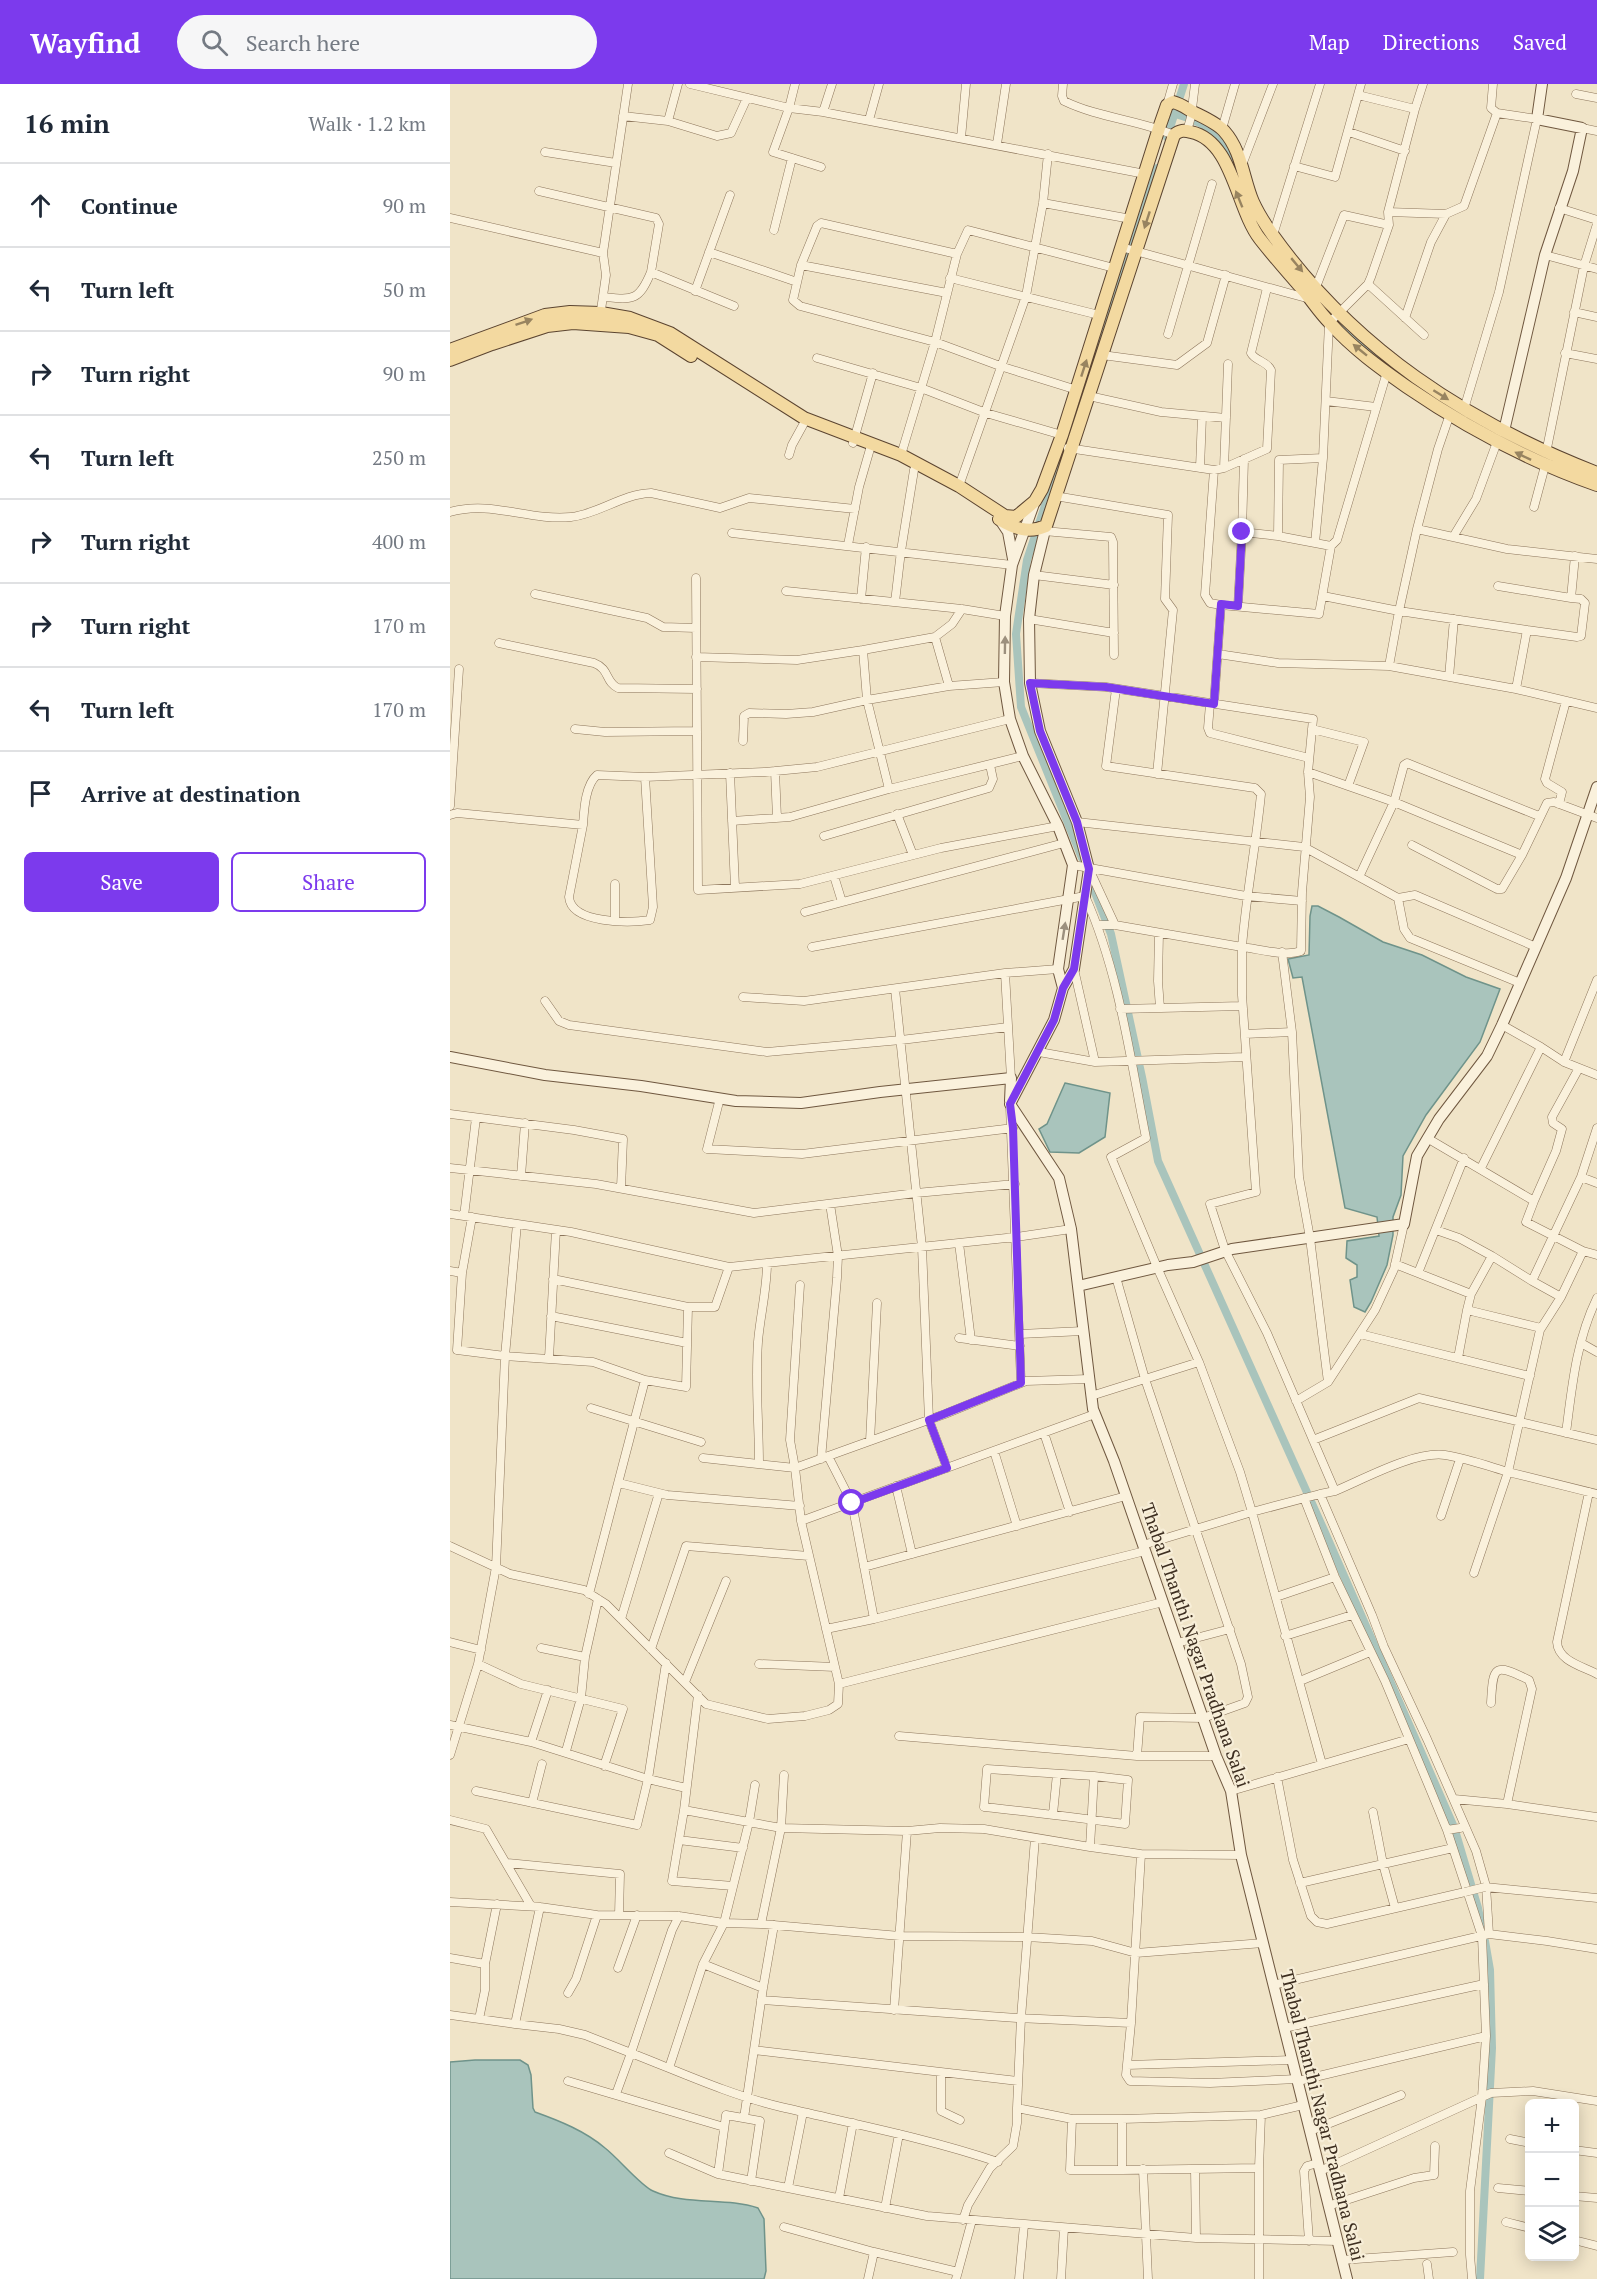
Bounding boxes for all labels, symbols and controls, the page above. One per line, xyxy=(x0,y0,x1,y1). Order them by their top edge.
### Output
search box xyxy=(177,15,597,69)
text: Wayfind xyxy=(30,24,141,61)
icon: search xyxy=(198,26,231,59)
text: Search here xyxy=(246,28,360,57)
text: Map xyxy=(1309,28,1350,56)
text: Directions xyxy=(1383,28,1480,56)
text: Saved xyxy=(1513,28,1567,56)
text: 16 min xyxy=(24,106,110,140)
text: Walk · 1.2 km xyxy=(308,110,426,137)
icon: ahead xyxy=(24,189,57,222)
one-way arrow xyxy=(1234,190,1243,208)
text: Continue xyxy=(81,191,178,220)
text: 90 m xyxy=(383,192,426,219)
one-way arrow xyxy=(1142,211,1151,229)
one-way arrow xyxy=(1291,257,1304,273)
icon: left xyxy=(24,273,57,306)
text: Turn left xyxy=(81,275,174,304)
text: 50 m xyxy=(383,276,426,303)
one-way arrow xyxy=(515,317,533,326)
one-way arrow xyxy=(1352,345,1367,357)
icon: right xyxy=(24,357,57,390)
text: Turn right xyxy=(81,359,190,388)
one-way arrow xyxy=(1080,359,1089,377)
text: 90 m xyxy=(383,360,426,387)
one-way arrow xyxy=(1433,389,1449,400)
icon: left xyxy=(24,441,57,474)
text: Turn left xyxy=(81,443,174,472)
text: 250 m xyxy=(372,444,426,471)
one-way arrow xyxy=(1514,451,1532,461)
route end xyxy=(1228,518,1254,544)
icon: right xyxy=(24,525,57,558)
text: Turn right xyxy=(81,527,190,556)
text: 400 m xyxy=(372,528,426,555)
icon: right xyxy=(24,609,57,642)
text: Turn right xyxy=(81,611,190,640)
text: 170 m xyxy=(372,612,426,639)
one-way arrow xyxy=(1000,636,1010,655)
icon: left xyxy=(24,693,57,726)
text: Turn left xyxy=(81,695,174,724)
text: 170 m xyxy=(372,696,426,723)
icon: arrive xyxy=(24,777,57,810)
text: Arrive at destination xyxy=(81,779,300,808)
button: Save xyxy=(24,852,219,912)
button: Share xyxy=(231,852,426,912)
one-way arrow xyxy=(1059,921,1068,940)
route start xyxy=(838,1489,864,1515)
street label: Thabal Thanthi Nagar Pradhana Salai xyxy=(1136,1500,1256,1790)
street label: Thabal Thanthi Nagar Pradhana Salai xyxy=(1275,1967,1371,2263)
map controls xyxy=(1525,2099,1579,2261)
button: + xyxy=(1525,2099,1579,2153)
button: − xyxy=(1525,2153,1579,2207)
button: layers xyxy=(1525,2207,1579,2261)

